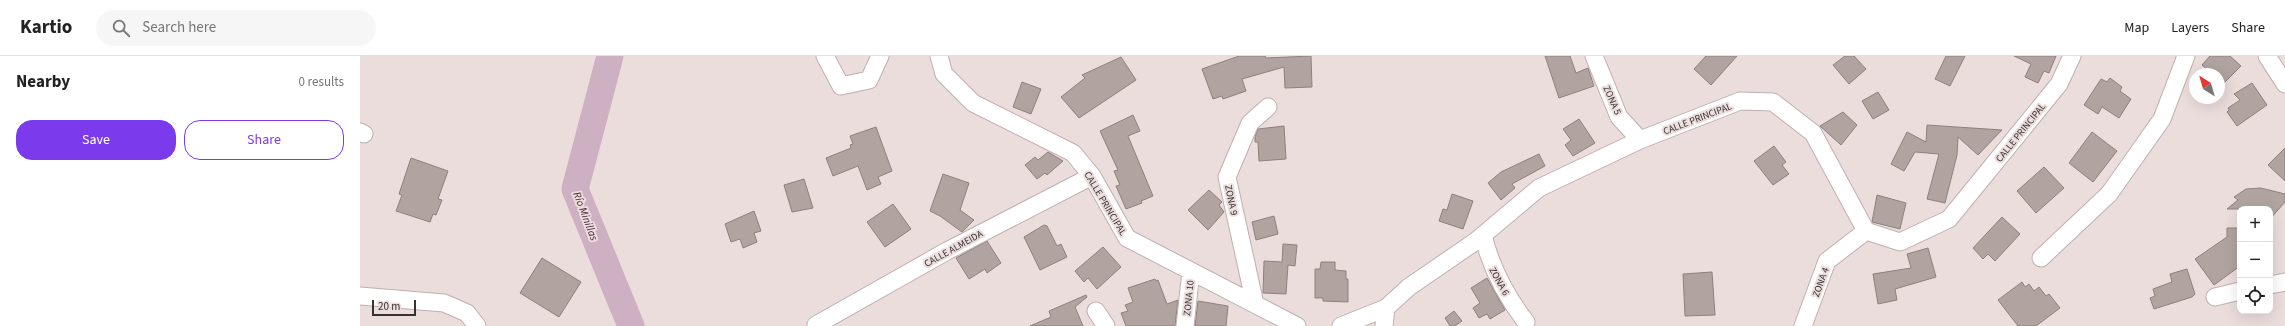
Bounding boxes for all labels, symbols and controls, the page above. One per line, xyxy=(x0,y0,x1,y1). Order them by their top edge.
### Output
search box xyxy=(96,10,376,46)
text: Kartio xyxy=(20,14,72,41)
icon: search xyxy=(110,17,132,39)
text: Search here xyxy=(142,17,216,38)
text: Map xyxy=(2124,18,2149,38)
text: Layers xyxy=(2171,18,2209,38)
text: Share xyxy=(2231,18,2265,38)
north arrow xyxy=(2189,68,2225,104)
text: Nearby xyxy=(16,70,70,94)
text: 0 results xyxy=(299,73,344,91)
street label: ZONA 5 xyxy=(1599,84,1625,117)
street label: CALLE PRINCIPAL xyxy=(1661,99,1734,138)
street label: CALLE PRINCIPAL xyxy=(1993,100,2049,165)
button: Save xyxy=(16,120,176,160)
button: Share xyxy=(184,120,344,160)
street label: CALLE PRINCIPAL xyxy=(1080,169,1130,238)
street label: ZONA 9 xyxy=(1221,184,1241,217)
water label: Río Minillas xyxy=(569,190,602,243)
map controls xyxy=(2237,206,2273,314)
button: + xyxy=(2237,206,2273,242)
street label: CALLE ALMEIDA xyxy=(922,227,986,271)
button: − xyxy=(2237,242,2273,278)
street label: ZONA 6 xyxy=(1486,265,1513,298)
street label: ZONA 4 xyxy=(1809,265,1833,299)
button: locate xyxy=(2237,278,2273,314)
street label: ZONA 10 xyxy=(1180,280,1198,317)
scale bar xyxy=(372,298,416,317)
text: 20 m xyxy=(378,299,400,314)

